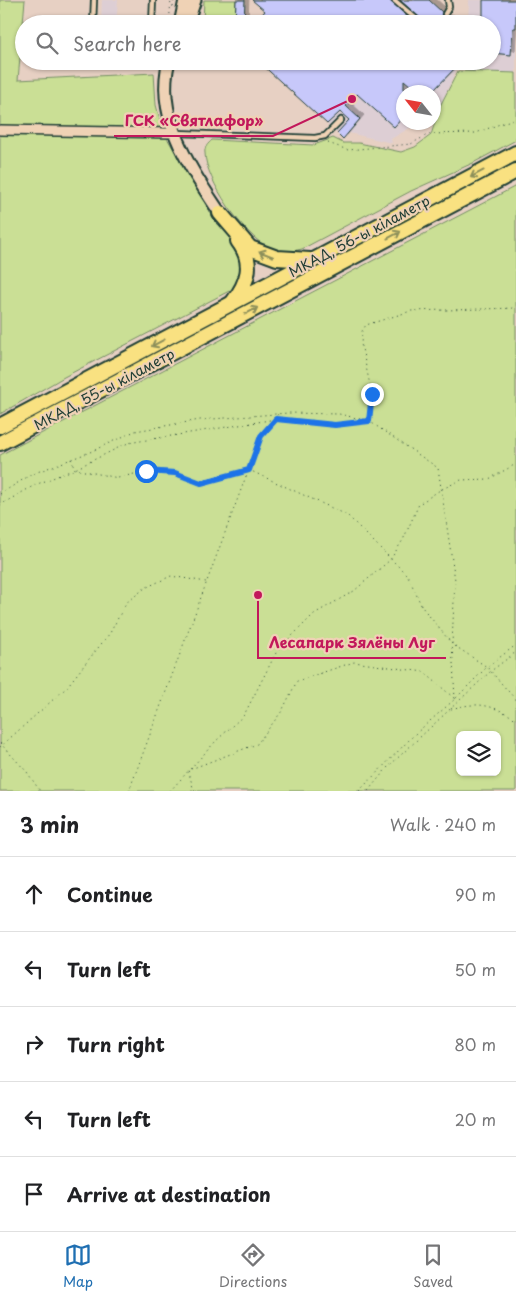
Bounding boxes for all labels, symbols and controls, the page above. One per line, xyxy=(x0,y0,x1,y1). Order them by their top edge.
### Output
search box xyxy=(15,15,501,70)
icon: search xyxy=(33,29,61,57)
text: Search here xyxy=(73,29,182,57)
north arrow xyxy=(396,85,441,130)
callout: ГСК «Святлафор» xyxy=(114,106,273,136)
text: ГСК «Святлафор» xyxy=(125,108,263,131)
one-way arrow xyxy=(470,169,485,179)
street label: МКАД, 56-ы кіламетр xyxy=(285,190,433,282)
one-way arrow xyxy=(387,230,401,240)
one-way arrow xyxy=(259,249,274,258)
one-way arrow xyxy=(243,306,258,316)
one-way arrow xyxy=(151,339,166,348)
street label: МКАД, 55-ы кіламетр xyxy=(30,343,178,435)
route end xyxy=(361,383,384,406)
route start xyxy=(135,460,158,483)
callout: Лесапарк Зялёны Луг xyxy=(258,628,446,658)
text: Лесапарк Зялёны Луг xyxy=(269,630,436,653)
map controls xyxy=(456,731,501,776)
button: layers xyxy=(456,731,501,776)
text: 3 min xyxy=(20,808,79,840)
text: Walk · 240 m xyxy=(390,812,496,836)
icon: ahead xyxy=(20,880,48,908)
text: Continue xyxy=(67,880,153,908)
text: 90 m xyxy=(455,882,496,906)
icon: left xyxy=(20,955,48,983)
text: Turn left xyxy=(67,955,151,983)
text: 50 m xyxy=(455,957,496,981)
icon: right xyxy=(20,1030,48,1058)
text: Turn right xyxy=(67,1030,165,1058)
text: 80 m xyxy=(454,1032,496,1056)
icon: left xyxy=(20,1105,48,1133)
text: Turn left xyxy=(67,1105,151,1133)
text: 20 m xyxy=(455,1107,496,1131)
icon: arrive xyxy=(20,1180,48,1208)
text: Arrive at destination xyxy=(67,1180,271,1208)
tab: Map xyxy=(63,1241,93,1292)
tab: Directions xyxy=(219,1241,287,1292)
tab: Saved xyxy=(413,1241,453,1292)

